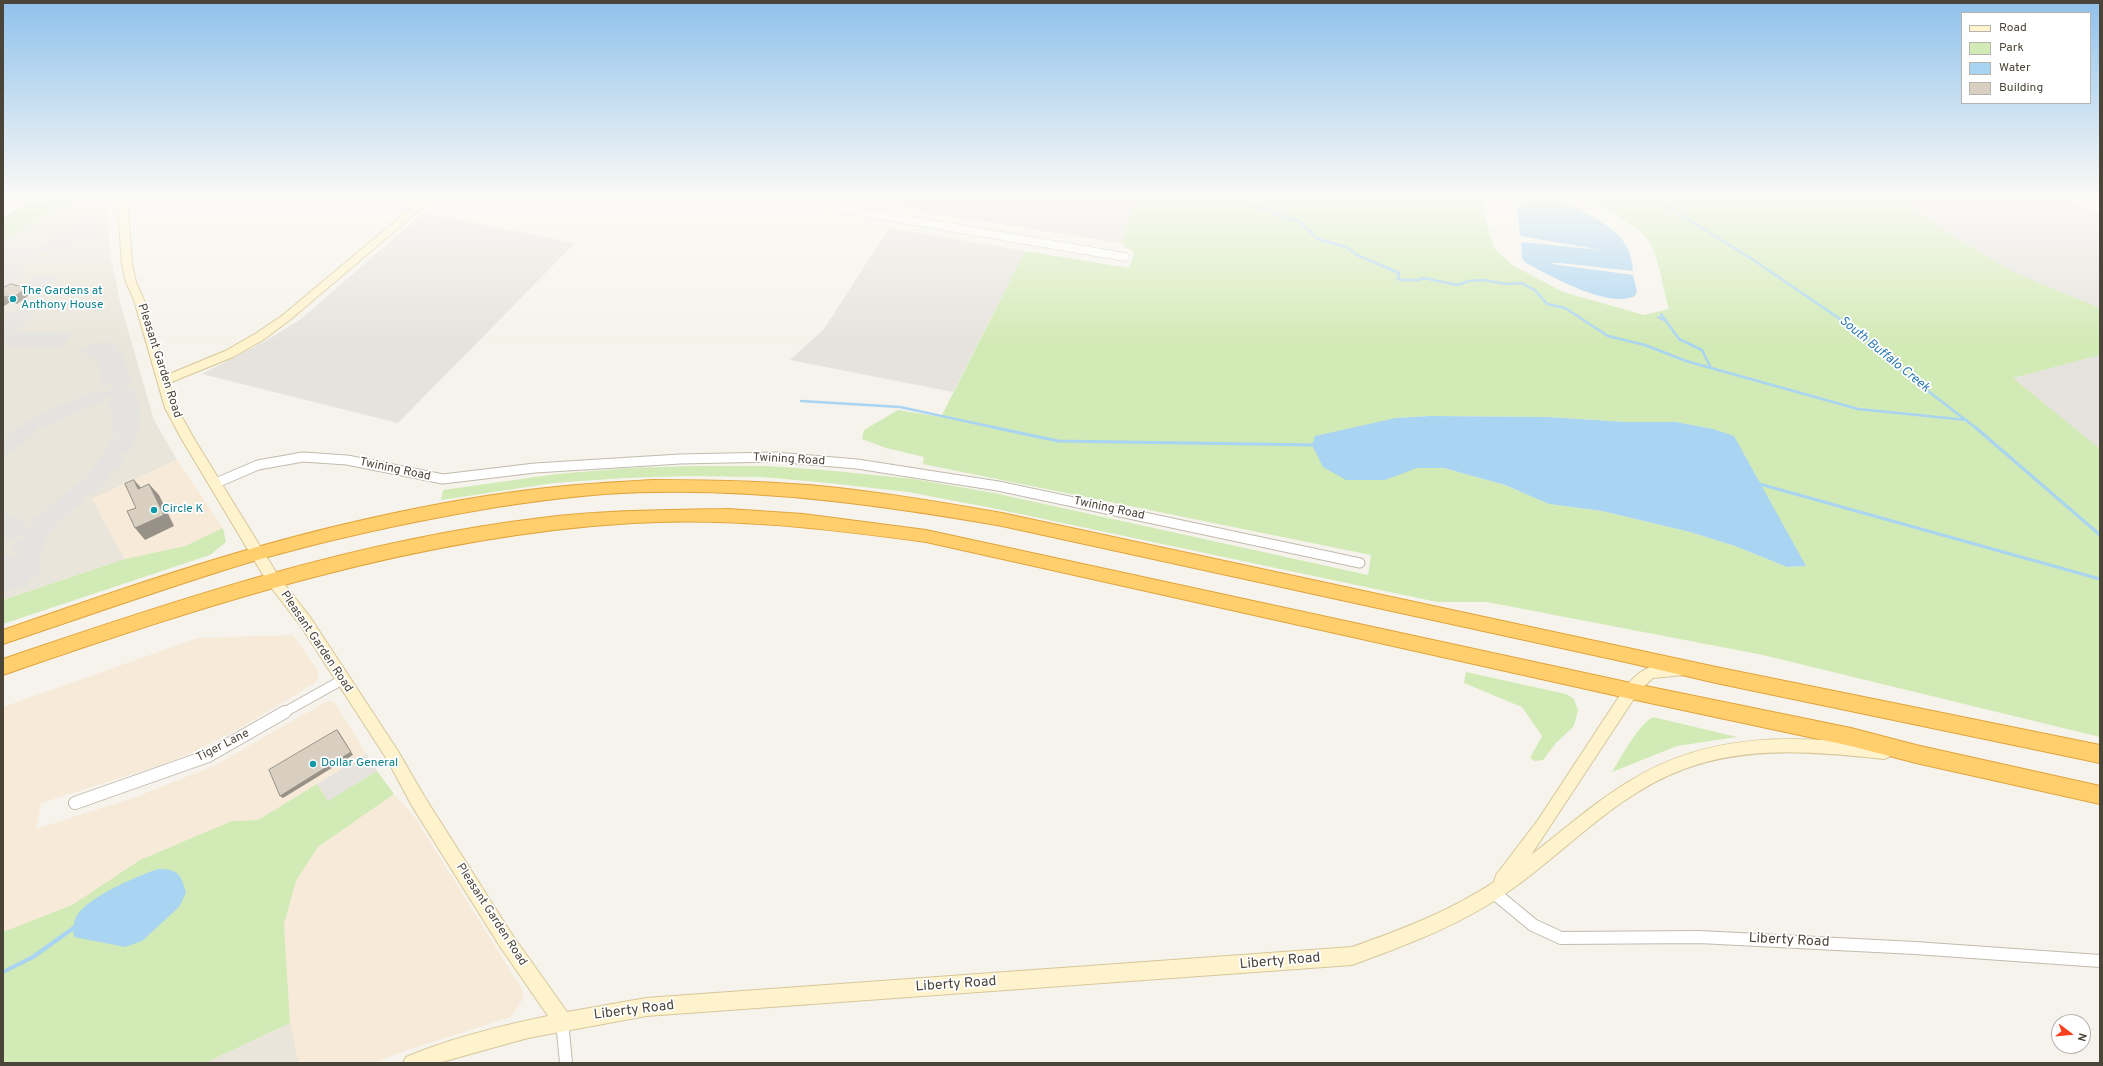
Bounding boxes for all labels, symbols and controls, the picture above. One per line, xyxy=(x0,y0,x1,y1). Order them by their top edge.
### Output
legend xyxy=(1961,12,2091,104)
text: Road xyxy=(1999,20,2027,36)
text: Park xyxy=(1999,40,2024,56)
text: Water xyxy=(1999,60,2031,76)
text: Building xyxy=(1999,80,2043,96)
place label: The Gardens at Anthony House xyxy=(21,285,103,313)
marker: The Gardens at Anthony House xyxy=(8,294,18,304)
street label: Pleasant Garden Road xyxy=(134,302,184,420)
water label: South Buffalo Creek xyxy=(1836,314,1932,396)
street label: Twining Road xyxy=(753,451,825,469)
street label: Twining Road xyxy=(358,455,432,485)
street label: Twining Road xyxy=(1072,494,1146,524)
place label: Circle K xyxy=(162,503,204,517)
marker: Circle K xyxy=(149,505,159,515)
street label: Pleasant Garden Road xyxy=(277,589,355,695)
street label: Tiger Lane xyxy=(194,727,252,765)
place label: Dollar General xyxy=(321,757,398,771)
marker: Dollar General xyxy=(308,759,318,769)
street label: Pleasant Garden Road xyxy=(453,861,529,969)
street label: Liberty Road xyxy=(1748,930,1830,952)
street label: Liberty Road xyxy=(1239,950,1321,974)
street label: Liberty Road xyxy=(915,974,997,996)
street label: Liberty Road xyxy=(593,998,675,1024)
north arrow xyxy=(2051,1014,2091,1054)
text: N xyxy=(2074,1031,2089,1043)

